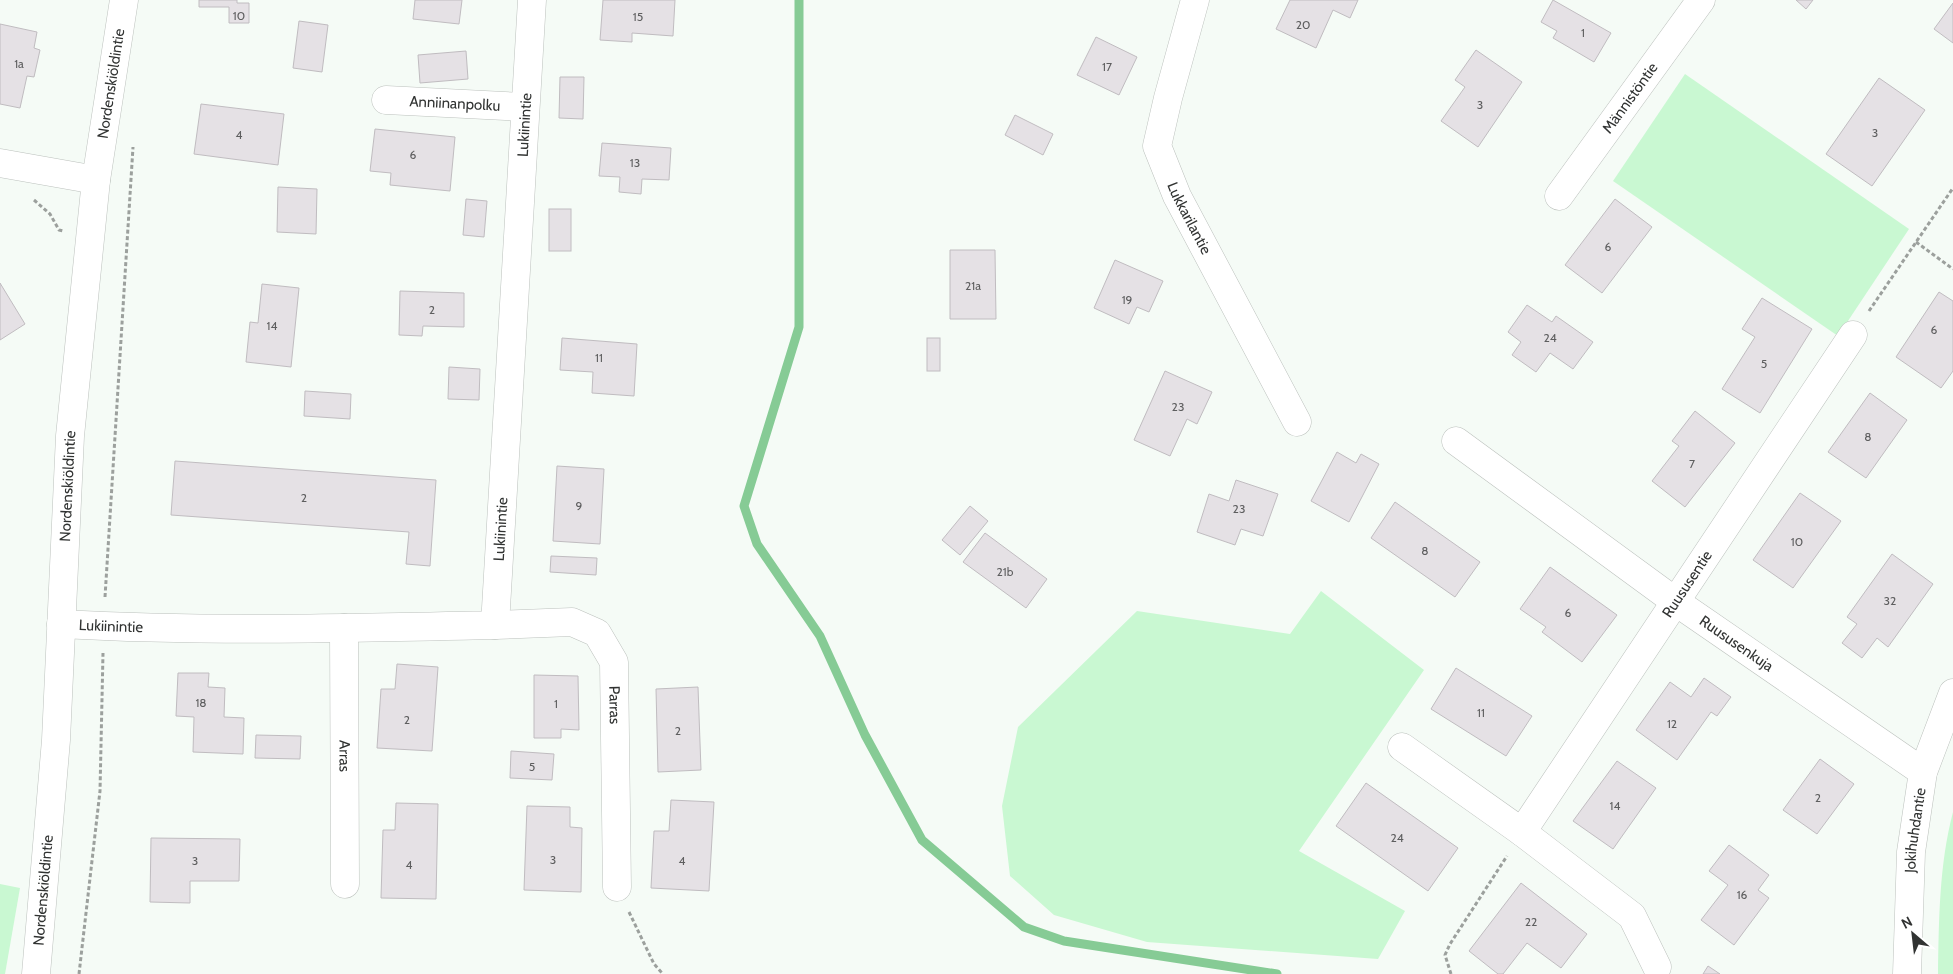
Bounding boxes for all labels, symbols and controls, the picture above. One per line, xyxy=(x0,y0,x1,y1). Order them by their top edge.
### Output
house number: 10 xyxy=(233,8,245,23)
house number: 15 xyxy=(633,9,643,24)
house number: 20 xyxy=(1296,17,1310,32)
house number: 1 xyxy=(1581,25,1585,40)
street label: Nordenskiöldintie xyxy=(94,27,128,140)
house number: 1a xyxy=(14,56,24,71)
house number: 17 xyxy=(1102,59,1112,74)
street label: Männistöntie xyxy=(1598,59,1662,137)
street label: Anniinanpolku xyxy=(409,92,501,115)
street label: Lukiinintie xyxy=(514,92,536,158)
house number: 3 xyxy=(1477,97,1483,112)
house number: 3 xyxy=(1872,125,1878,140)
house number: 4 xyxy=(236,127,243,142)
house number: 6 xyxy=(410,147,417,162)
house number: 13 xyxy=(630,155,640,170)
street label: Lukkarilantie xyxy=(1163,180,1215,258)
house number: 6 xyxy=(1605,239,1612,254)
house number: 21a xyxy=(965,278,981,293)
house number: 19 xyxy=(1122,292,1133,307)
house number: 2 xyxy=(429,302,435,317)
house number: 14 xyxy=(267,318,277,333)
house number: 6 xyxy=(1931,322,1938,337)
house number: 24 xyxy=(1543,330,1557,345)
house number: 11 xyxy=(595,350,603,365)
house number: 5 xyxy=(1761,356,1767,371)
house number: 23 xyxy=(1172,399,1184,414)
street label: Nordenskiöldintie xyxy=(56,429,80,542)
house number: 8 xyxy=(1864,429,1872,444)
house number: 7 xyxy=(1689,456,1695,471)
house number: 2 xyxy=(301,490,307,505)
street label: Lukiinintie xyxy=(490,496,512,562)
house number: 9 xyxy=(576,498,583,513)
house number: 23 xyxy=(1233,501,1245,516)
house number: 10 xyxy=(1791,534,1803,549)
house number: 8 xyxy=(1421,543,1429,558)
street label: Ruususentie xyxy=(1658,547,1716,621)
house number: 21b xyxy=(997,564,1014,579)
house number: 32 xyxy=(1884,593,1896,608)
house number: 6 xyxy=(1565,605,1572,620)
street label: Ruususenkuja xyxy=(1696,612,1778,676)
street label: Lukiinintie xyxy=(78,616,144,636)
street label: Parras xyxy=(605,686,624,724)
house number: 18 xyxy=(195,695,207,710)
house number: 1 xyxy=(554,696,558,711)
house number: 11 xyxy=(1477,705,1485,720)
house number: 2 xyxy=(404,712,410,727)
house number: 12 xyxy=(1667,716,1677,731)
house number: 2 xyxy=(675,723,681,738)
street label: Arras xyxy=(335,740,354,772)
house number: 5 xyxy=(529,759,535,774)
street label: Jokihuhdantie xyxy=(1901,786,1930,874)
house number: 2 xyxy=(1815,790,1821,805)
house number: 14 xyxy=(1610,798,1620,813)
house number: 24 xyxy=(1390,830,1404,845)
street label: Nordenskiöldintie xyxy=(29,834,57,946)
house number: 3 xyxy=(550,852,556,867)
house number: 3 xyxy=(192,853,198,868)
house number: 4 xyxy=(679,853,686,868)
house number: 4 xyxy=(406,857,413,872)
house number: 16 xyxy=(1737,887,1748,902)
north arrow xyxy=(1888,909,1938,959)
text: N xyxy=(1898,912,1915,933)
house number: 22 xyxy=(1525,914,1537,929)

